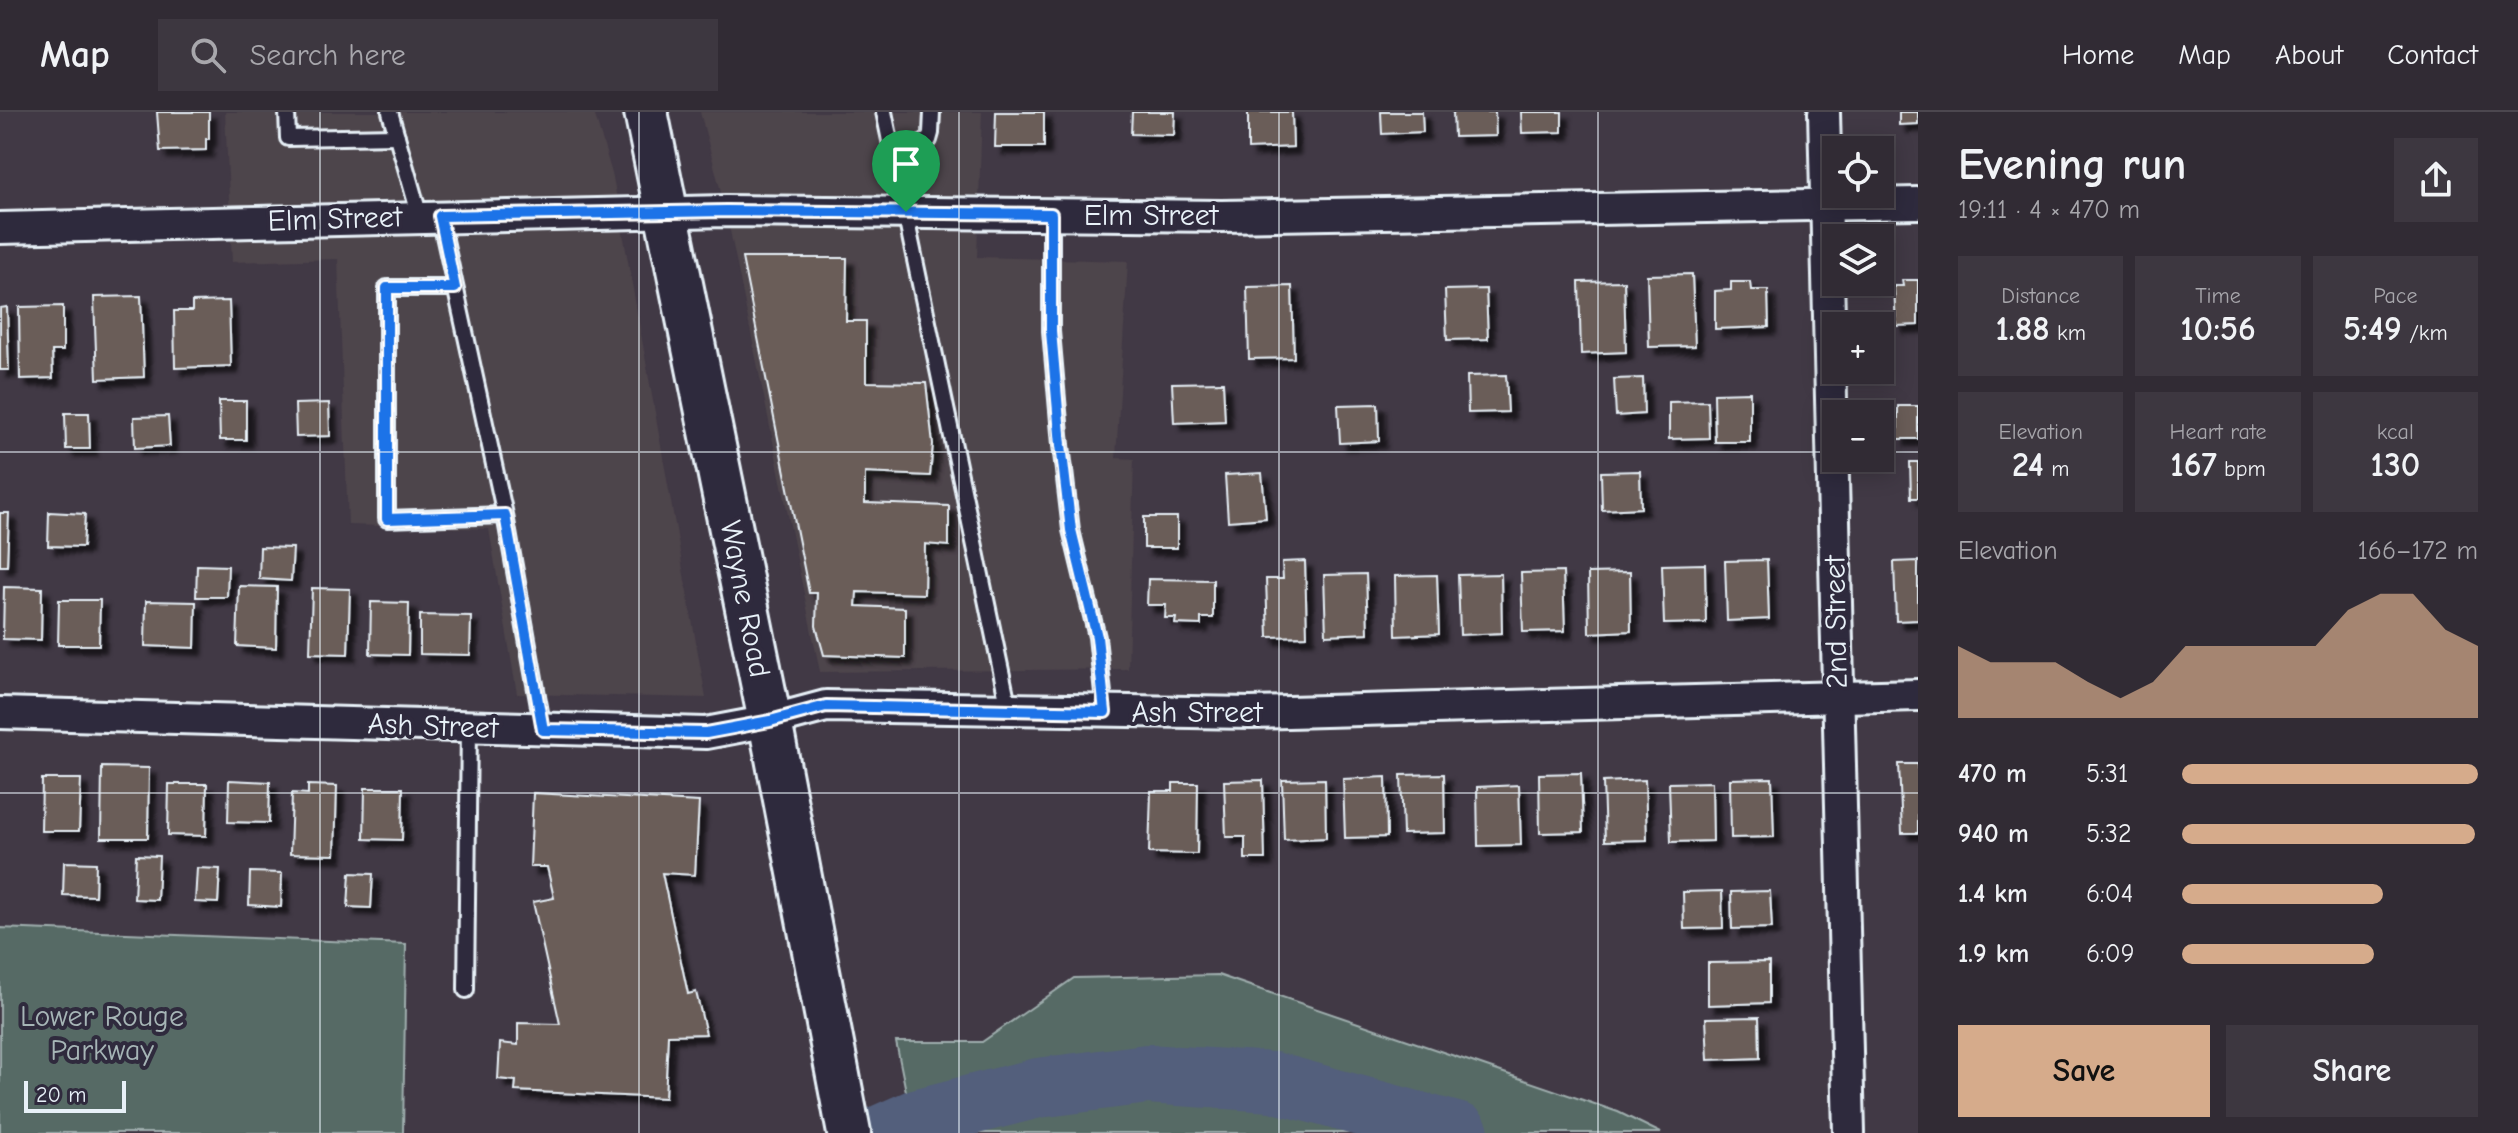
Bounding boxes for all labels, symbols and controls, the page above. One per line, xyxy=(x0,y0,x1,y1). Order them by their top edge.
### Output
search box xyxy=(158,19,718,91)
text: Map xyxy=(40,33,110,77)
icon: search xyxy=(186,33,230,77)
text: Search here xyxy=(250,38,406,73)
text: Home xyxy=(2062,39,2134,71)
text: Map xyxy=(2178,39,2231,71)
text: About xyxy=(2275,39,2343,71)
text: Contact xyxy=(2387,39,2478,71)
pin xyxy=(872,130,940,212)
map controls xyxy=(1822,136,1894,472)
button: locate xyxy=(1822,136,1894,208)
button: share xyxy=(2394,138,2478,222)
text: Evening run xyxy=(1958,139,2186,190)
icon: arrive xyxy=(884,142,928,186)
text: 19:11 · 4 × 470 m xyxy=(1958,195,2140,225)
street label: Elm Street xyxy=(1084,198,1220,233)
street label: Elm Street xyxy=(267,199,404,239)
button: layers xyxy=(1822,224,1894,296)
text: Distance xyxy=(2001,283,2080,309)
text: Time xyxy=(2195,283,2241,309)
text: Pace xyxy=(2373,283,2418,309)
text: 1.88 xyxy=(1995,309,2050,349)
text: 10:56 xyxy=(2180,309,2256,349)
text: 5:49 xyxy=(2343,309,2402,349)
button: + xyxy=(1822,312,1894,384)
text: km xyxy=(2050,320,2086,346)
text: /km xyxy=(2402,320,2448,346)
button: − xyxy=(1822,400,1894,472)
text: Elevation xyxy=(1999,419,2083,445)
text: Heart rate xyxy=(2169,419,2266,445)
text: kcal xyxy=(2377,419,2414,445)
text: 24 xyxy=(2012,445,2044,485)
text: 167 xyxy=(2170,445,2217,485)
text: 130 xyxy=(2371,445,2420,485)
text: m xyxy=(2044,456,2069,482)
text: bpm xyxy=(2217,456,2266,482)
street label: Wayne Road xyxy=(713,517,777,681)
text: Elevation xyxy=(1958,536,2058,566)
text: 166–172 m xyxy=(2358,536,2478,566)
street label: 2nd Street xyxy=(1817,554,1855,689)
street label: Ash Street xyxy=(1131,695,1264,730)
street label: Ash Street xyxy=(367,706,501,746)
text: 470 m xyxy=(1958,759,2027,789)
text: 5:31 xyxy=(2086,759,2128,789)
text: 940 m xyxy=(1958,819,2029,849)
text: 5:32 xyxy=(2086,819,2132,849)
text: 1.4 km xyxy=(1958,879,2028,909)
text: 6:04 xyxy=(2086,879,2133,909)
text: 1.9 km xyxy=(1958,939,2029,969)
text: 6:09 xyxy=(2086,939,2134,969)
park label: Lower Rouge Parkway xyxy=(20,999,184,1068)
button: Save xyxy=(1958,1025,2210,1117)
button: Share xyxy=(2226,1025,2478,1117)
scale bar xyxy=(24,1077,126,1113)
text: 20 m xyxy=(36,1082,86,1108)

